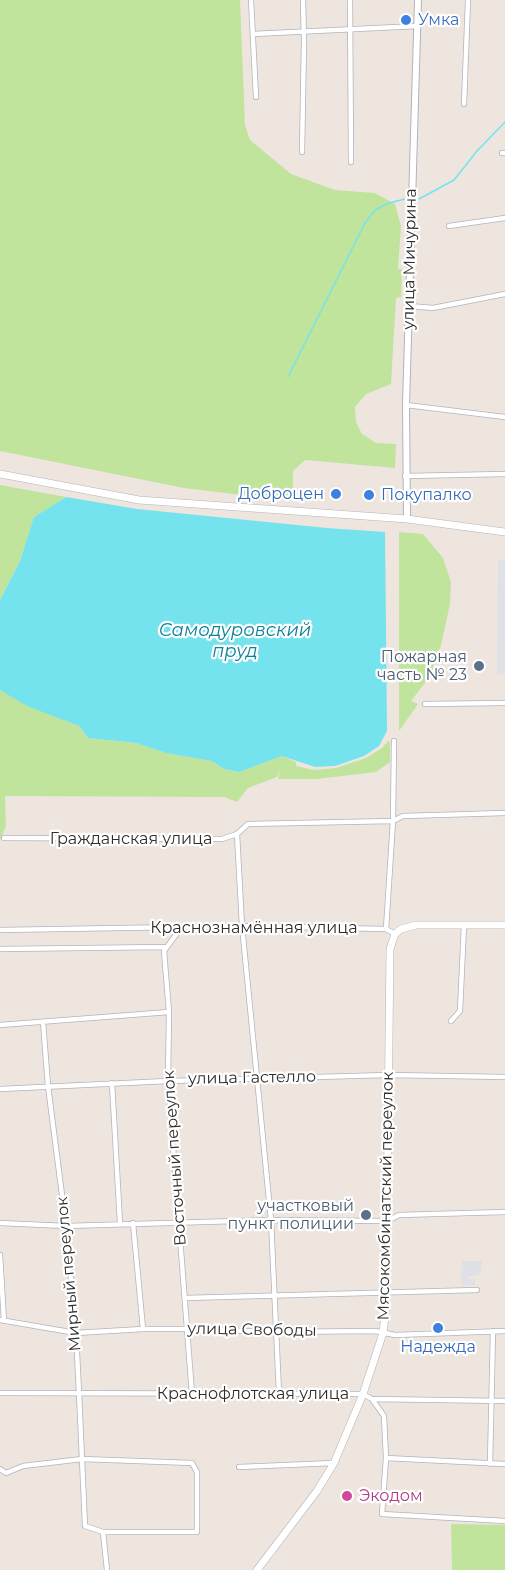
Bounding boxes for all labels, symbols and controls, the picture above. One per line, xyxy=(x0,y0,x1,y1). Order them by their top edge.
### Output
place label: Умка xyxy=(418,10,459,30)
marker: Умка xyxy=(399,13,413,27)
street label: улица Мичурина xyxy=(399,188,421,330)
place label: Доброцен xyxy=(238,484,324,504)
place label: Покупалко xyxy=(381,485,472,505)
marker: Доброцен xyxy=(329,487,343,501)
marker: Покупалко xyxy=(362,488,376,502)
water label: Самодуровский пруд xyxy=(159,620,311,662)
place label: Пожарная часть № 23 xyxy=(377,647,467,685)
marker: Пожарная часть № 23 xyxy=(472,659,486,673)
street label: Гражданская улица xyxy=(50,829,212,849)
street label: Краснознамённая улица xyxy=(150,918,358,938)
street label: улица Гастелло xyxy=(188,1067,316,1089)
street label: Восточный переулок xyxy=(159,1070,191,1246)
street label: Мясокомбинатский переулок xyxy=(374,1071,398,1321)
street label: Мирный переулок xyxy=(53,1196,85,1352)
place label: участковый пункт полиции xyxy=(228,1196,354,1234)
marker: участковый пункт полиции xyxy=(359,1208,373,1222)
street label: улица Свободы xyxy=(187,1319,317,1341)
marker: Надежда xyxy=(431,1321,445,1335)
place label: Надежда xyxy=(400,1337,476,1357)
street label: Краснофлотская улица xyxy=(157,1384,349,1404)
place label: Экодом xyxy=(359,1486,423,1506)
marker: Экодом xyxy=(340,1489,354,1503)

